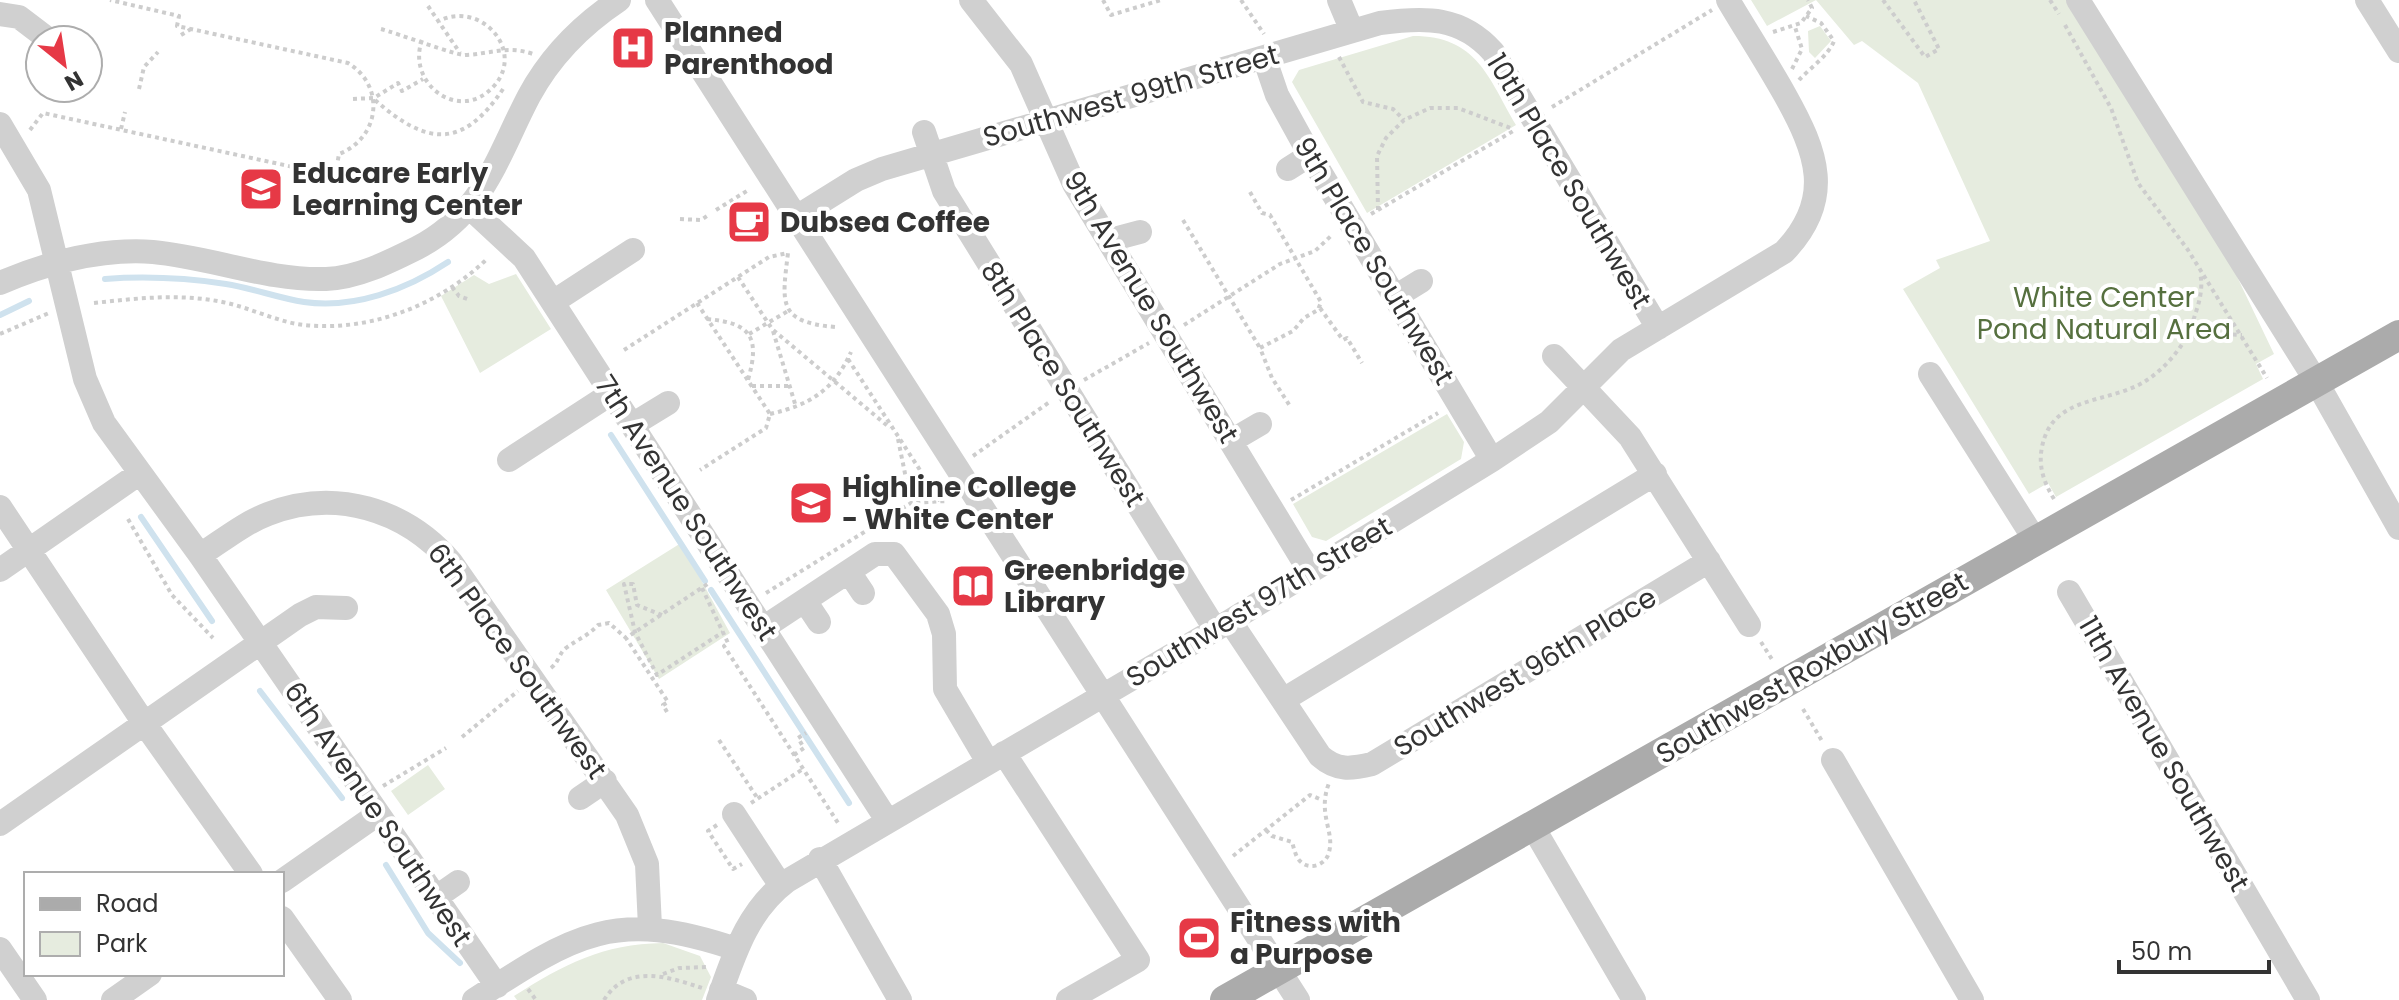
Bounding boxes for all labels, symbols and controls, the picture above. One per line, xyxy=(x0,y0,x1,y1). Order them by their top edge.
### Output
place label: Planned Parenthood xyxy=(664,13,834,84)
north arrow xyxy=(24,24,104,104)
hospital icon: Planned Parenthood xyxy=(609,24,657,72)
street label: Southwest 99th Street xyxy=(979,35,1283,157)
street label: 10th Place Southwest xyxy=(1477,46,1661,316)
text: N xyxy=(59,63,89,98)
street label: 9th Place Southwest xyxy=(1285,130,1463,392)
place label: Educare Early Learning Center xyxy=(292,154,523,225)
street label: 9th Avenue Southwest xyxy=(1054,164,1248,450)
school or university icon: Educare Early Learning Center xyxy=(237,165,285,213)
cafe icon: Dubsea Coffee xyxy=(725,198,773,246)
place label: Dubsea Coffee xyxy=(780,203,990,242)
street label: 8th Place Southwest xyxy=(972,254,1154,514)
park label: White Center Pond Natural Area xyxy=(1977,278,2231,349)
street label: 7th Avenue Southwest xyxy=(585,368,787,648)
place label: Highline College - White Center xyxy=(842,468,1076,539)
school or university icon: Highline College - White Center xyxy=(787,479,835,527)
street label: Southwest 97th Street xyxy=(1119,507,1399,697)
street label: 6th Place Southwest xyxy=(418,535,616,787)
place label: Greenbridge Library xyxy=(1004,551,1185,622)
library icon: Greenbridge Library xyxy=(949,562,997,610)
street label: Southwest Roxbury Street xyxy=(1649,563,1975,773)
street label: Southwest 96th Place xyxy=(1386,578,1664,766)
street label: 11th Avenue Southwest xyxy=(2069,609,2259,899)
street label: 6th Avenue Southwest xyxy=(275,674,481,954)
legend xyxy=(24,872,284,976)
text: Road xyxy=(96,887,158,920)
place label: Fitness with a Purpose xyxy=(1230,903,1401,974)
sports icon: Fitness with a Purpose xyxy=(1175,914,1223,962)
scale bar xyxy=(2119,924,2269,974)
text: Park xyxy=(96,927,148,960)
text: 50 m xyxy=(2131,935,2192,968)

